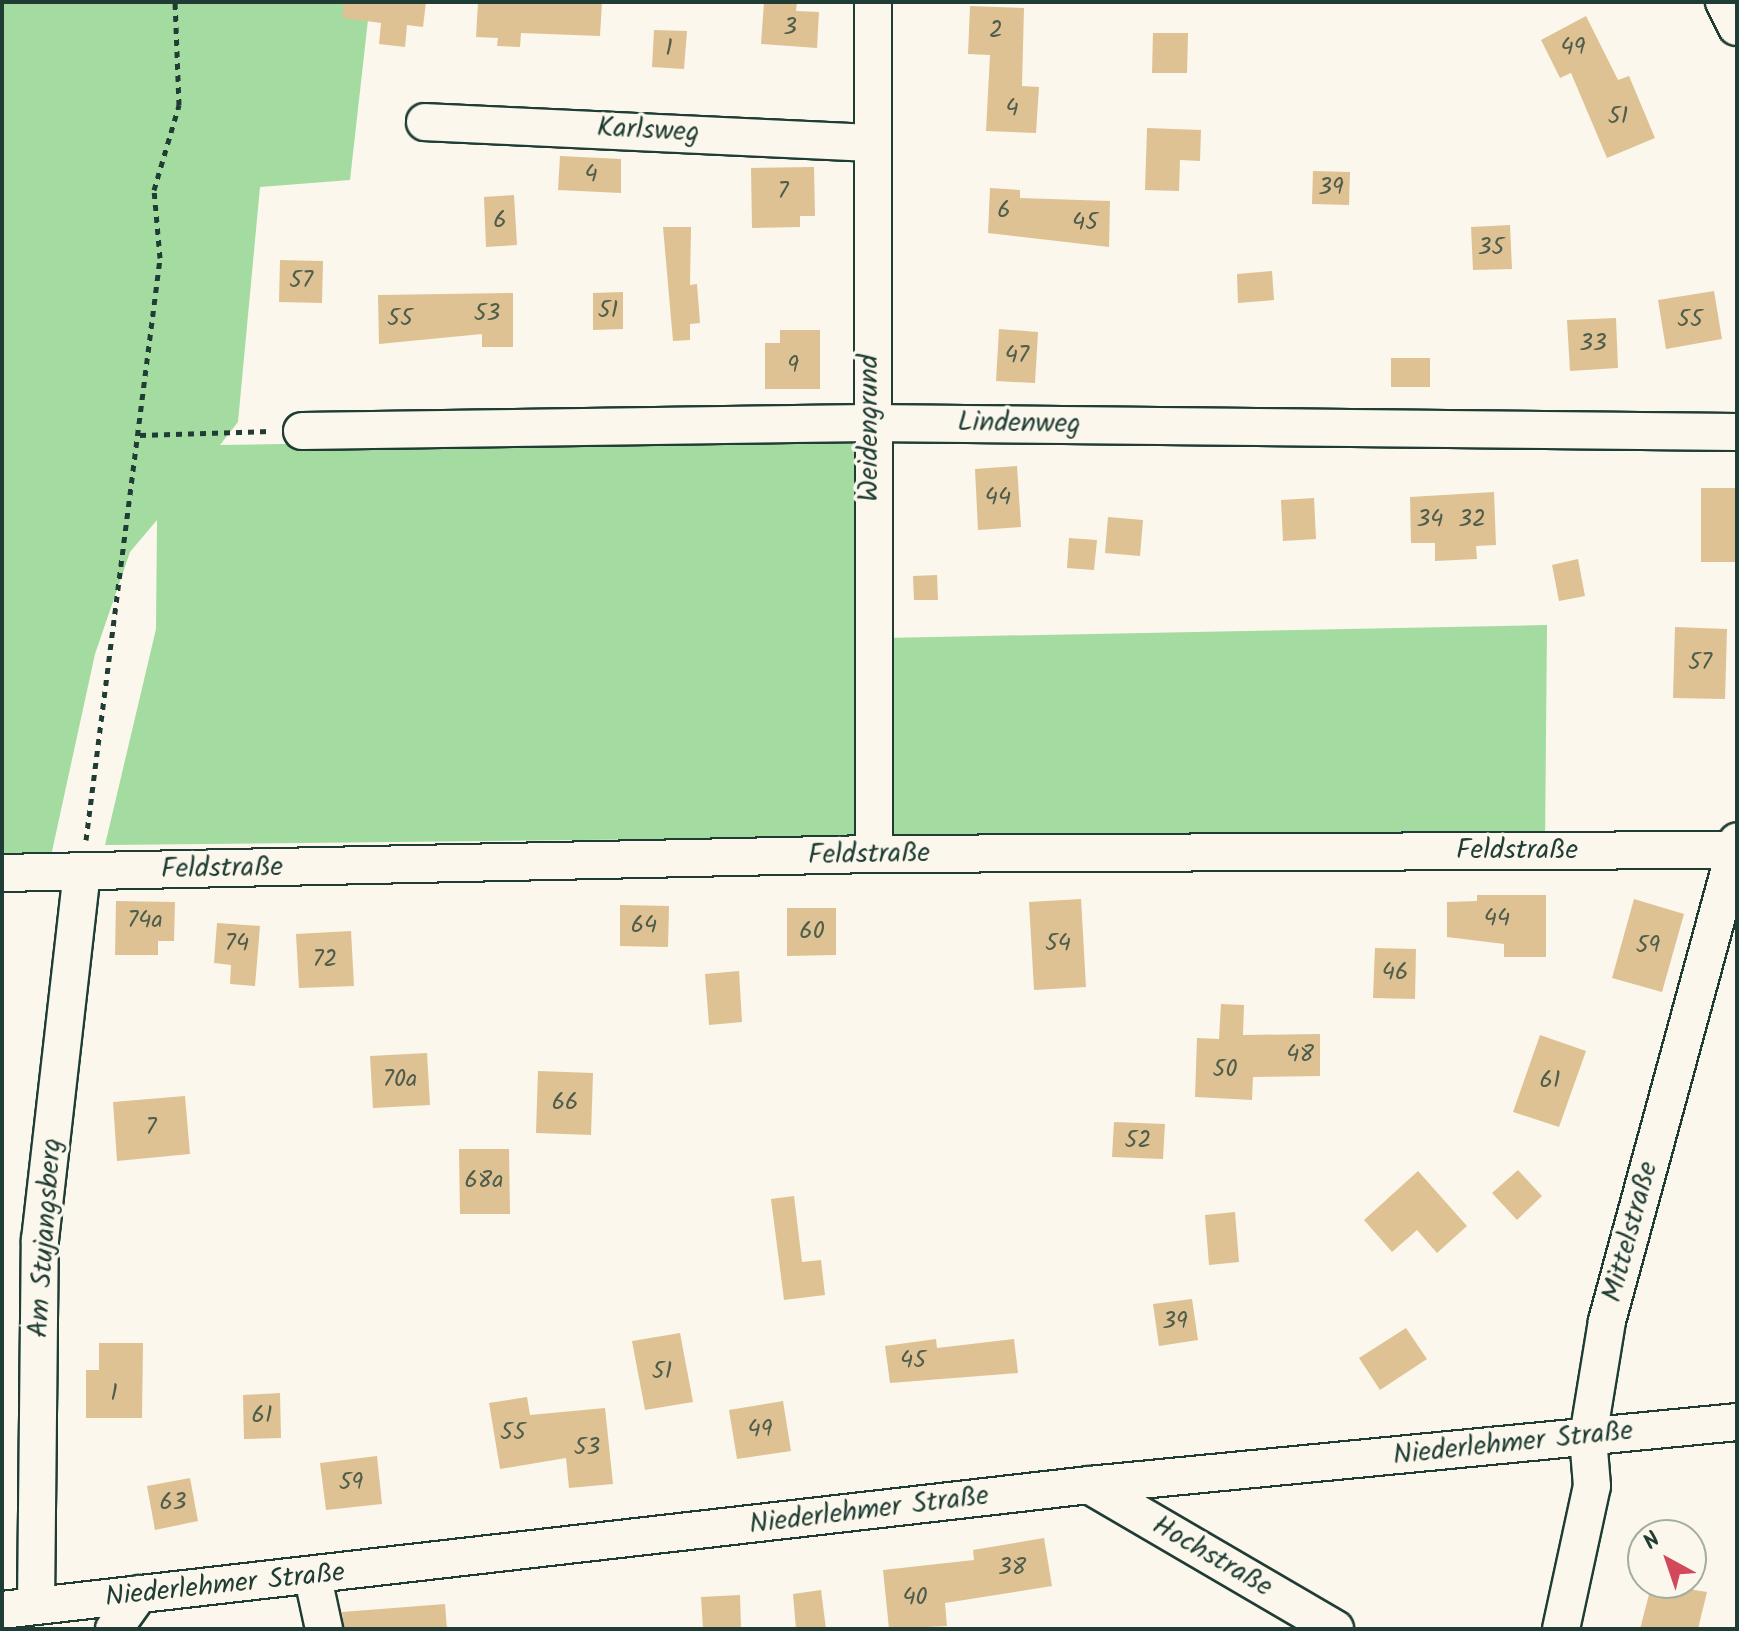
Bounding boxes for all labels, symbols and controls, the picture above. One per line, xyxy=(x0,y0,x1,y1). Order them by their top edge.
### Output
house number: 3 xyxy=(783,14,797,42)
house number: 2 xyxy=(989,17,1003,45)
house number: 49 xyxy=(1561,34,1585,62)
house number: 1 xyxy=(665,35,673,63)
house number: 4 xyxy=(1005,95,1019,123)
house number: 51 xyxy=(1608,103,1628,131)
street label: Karlsweg xyxy=(596,112,700,150)
house number: 4 xyxy=(584,161,598,189)
house number: 39 xyxy=(1318,174,1344,202)
house number: 7 xyxy=(777,178,789,206)
house number: 6 xyxy=(997,197,1011,225)
house number: 6 xyxy=(493,207,507,235)
house number: 45 xyxy=(1072,209,1098,237)
house number: 35 xyxy=(1478,234,1504,262)
house number: 57 xyxy=(289,267,313,295)
house number: 51 xyxy=(598,297,618,325)
house number: 53 xyxy=(474,300,500,328)
house number: 55 xyxy=(387,305,413,333)
house number: 55 xyxy=(1677,306,1703,334)
house number: 33 xyxy=(1579,330,1607,358)
house number: 47 xyxy=(1005,342,1029,370)
house number: 9 xyxy=(787,352,799,380)
street label: Weidengrund xyxy=(853,354,887,502)
street label: Lindenweg xyxy=(957,406,1081,442)
house number: 44 xyxy=(985,484,1011,512)
house number: 34 xyxy=(1417,506,1443,534)
house number: 32 xyxy=(1458,506,1486,534)
house number: 57 xyxy=(1688,649,1712,677)
street label: Feldstraße xyxy=(1456,834,1578,868)
street label: Feldstraße xyxy=(808,837,930,873)
street label: Feldstraße xyxy=(161,851,283,887)
house number: 44 xyxy=(1484,905,1510,933)
house number: 74a xyxy=(127,907,163,935)
house number: 64 xyxy=(631,912,657,940)
house number: 60 xyxy=(799,918,825,946)
house number: 74 xyxy=(225,930,249,958)
house number: 54 xyxy=(1045,930,1071,958)
house number: 59 xyxy=(1636,932,1660,960)
house number: 72 xyxy=(312,946,338,974)
house number: 46 xyxy=(1382,959,1408,987)
house number: 48 xyxy=(1286,1041,1314,1069)
house number: 50 xyxy=(1213,1056,1237,1084)
house number: 70a xyxy=(383,1066,417,1094)
house number: 61 xyxy=(1540,1067,1560,1095)
house number: 66 xyxy=(552,1089,578,1117)
house number: 7 xyxy=(145,1114,157,1142)
house number: 52 xyxy=(1125,1127,1151,1155)
street label: Am Stujangsberg xyxy=(22,1137,70,1339)
street label: Mittelstraße xyxy=(1596,1158,1666,1306)
house number: 68a xyxy=(464,1167,504,1195)
house number: 39 xyxy=(1162,1308,1188,1336)
house number: 45 xyxy=(900,1347,926,1375)
house number: 51 xyxy=(652,1358,672,1386)
house number: 1 xyxy=(110,1380,118,1408)
house number: 61 xyxy=(252,1402,272,1430)
street label: Niederlehmer Straße xyxy=(1391,1415,1635,1473)
house number: 49 xyxy=(748,1416,772,1444)
house number: 55 xyxy=(500,1419,526,1447)
house number: 53 xyxy=(574,1434,600,1462)
house number: 59 xyxy=(339,1469,363,1497)
street label: Niederlehmer Straße xyxy=(747,1480,991,1542)
house number: 63 xyxy=(159,1489,187,1517)
street label: Hochstraße xyxy=(1146,1509,1278,1605)
north arrow xyxy=(1627,1519,1707,1599)
text: N xyxy=(1636,1524,1669,1560)
house number: 38 xyxy=(998,1554,1026,1582)
street label: Niederlehmer Straße xyxy=(103,1557,347,1615)
house number: 40 xyxy=(902,1584,928,1612)

